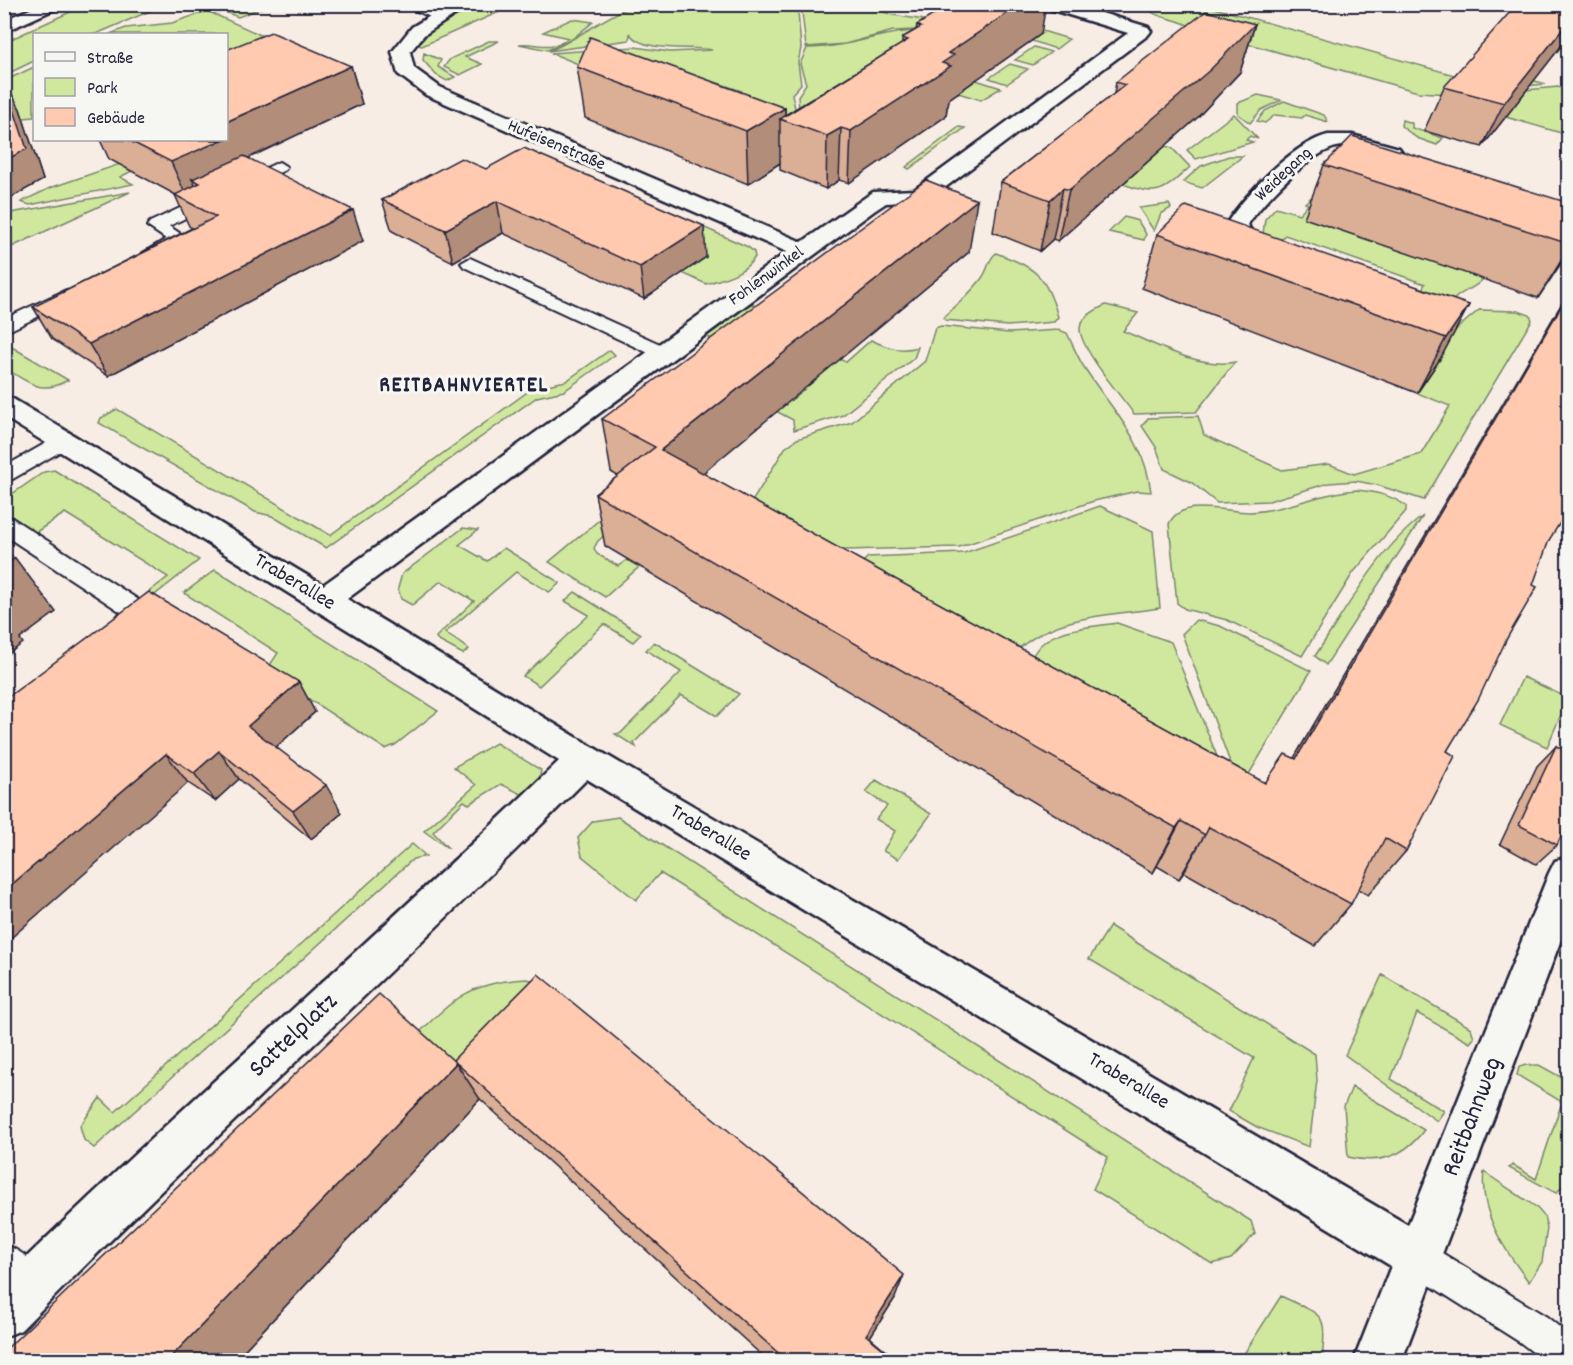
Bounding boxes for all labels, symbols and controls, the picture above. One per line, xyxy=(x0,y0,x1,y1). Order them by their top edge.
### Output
legend xyxy=(33,33,228,141)
text: Straße xyxy=(87,47,133,72)
text: Park xyxy=(87,77,118,102)
text: Gebäude xyxy=(87,107,145,132)
street label: Hufeisenstraße xyxy=(503,114,609,178)
street label: Weidegang xyxy=(1250,142,1318,208)
street label: Fohlenwinkel xyxy=(724,241,810,313)
district label: REITBAHNVIERTEL xyxy=(379,371,549,402)
street label: Traberallee xyxy=(247,547,341,619)
street label: Traberallee xyxy=(663,798,757,870)
street label: Sattelplatz xyxy=(241,985,347,1087)
street label: Traberallee xyxy=(1081,1046,1175,1118)
street label: Reitbahnweg xyxy=(1433,1052,1513,1182)

